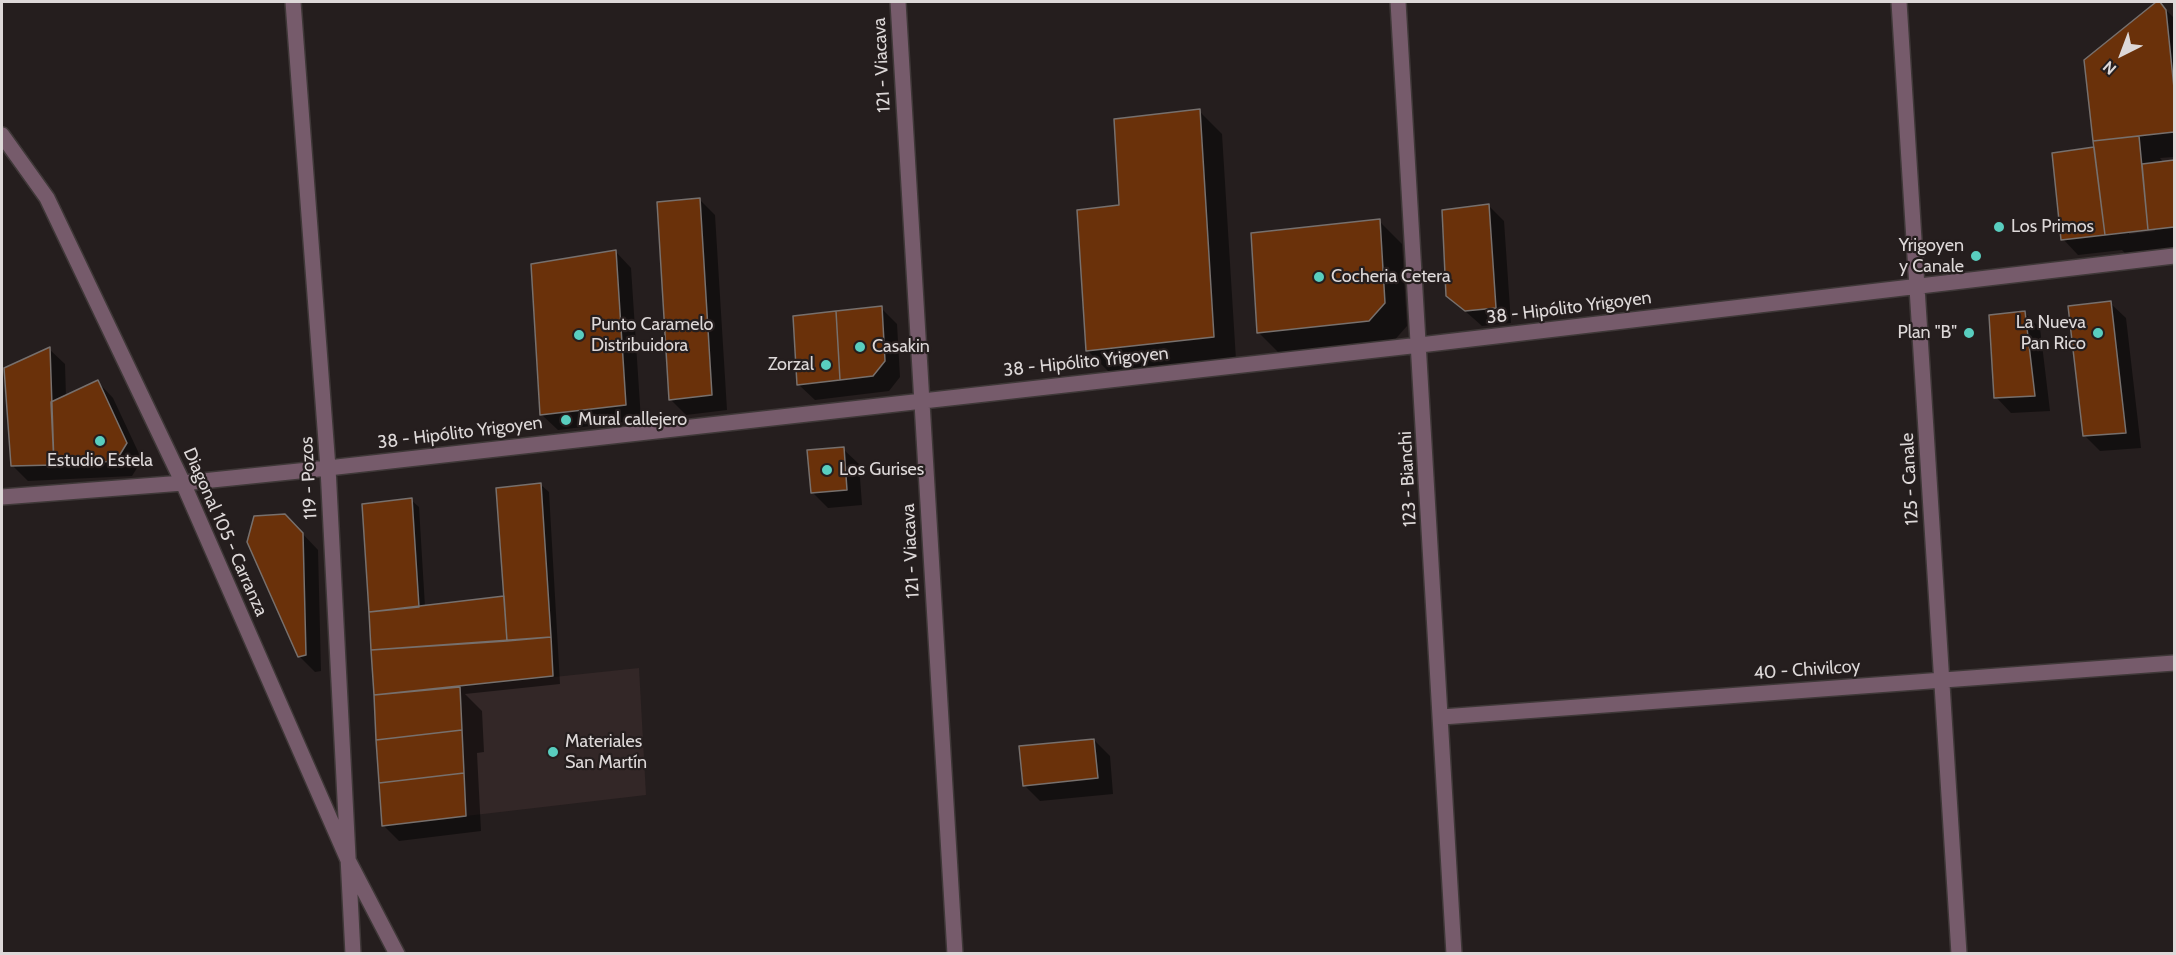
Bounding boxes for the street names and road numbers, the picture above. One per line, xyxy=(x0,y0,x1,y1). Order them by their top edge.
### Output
street label: 121 - Viacava xyxy=(869,17,895,113)
street label: 38 - Hipólito Yrigoyen xyxy=(1485,287,1653,329)
street label: 38 - Hipólito Yrigoyen xyxy=(1002,343,1170,381)
street label: 38 - Hipólito Yrigoyen xyxy=(376,412,544,454)
street label: 123 - Bianchi xyxy=(1395,431,1421,527)
street label: 125 - Canale xyxy=(1897,432,1923,526)
street label: 119 - Pozos xyxy=(296,436,322,520)
street label: Diagonal 105 - Carranza xyxy=(178,444,272,620)
street label: 121 - Viacava xyxy=(898,503,924,599)
street label: 40 - Chivilcoy xyxy=(1753,655,1861,685)

